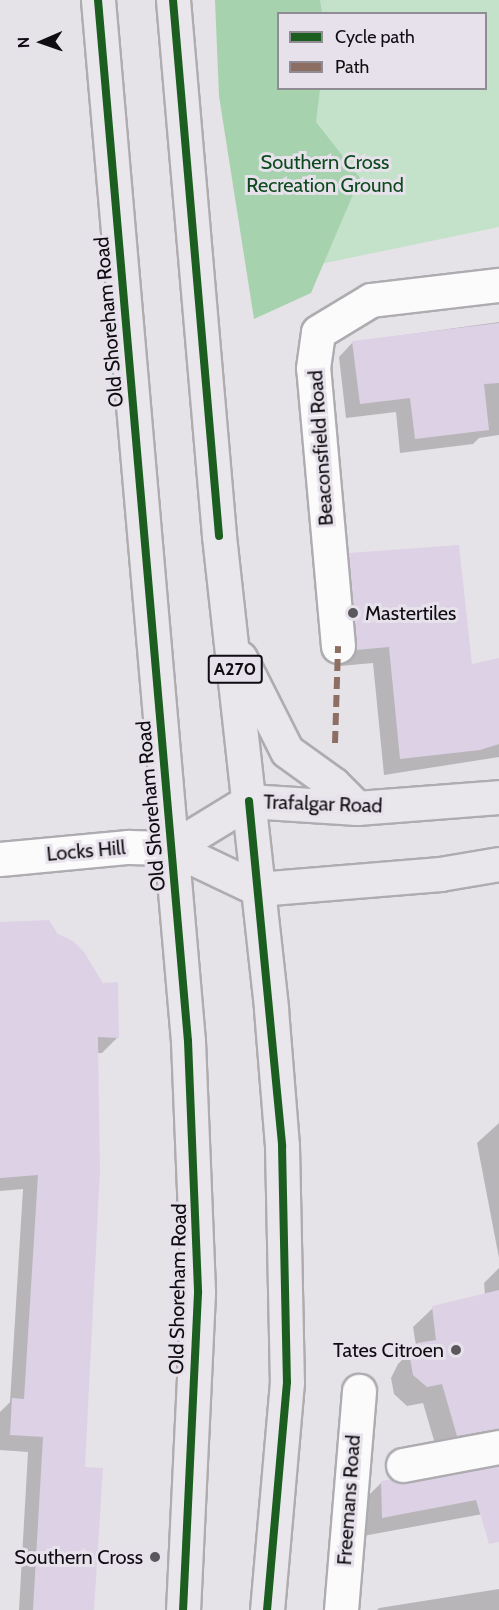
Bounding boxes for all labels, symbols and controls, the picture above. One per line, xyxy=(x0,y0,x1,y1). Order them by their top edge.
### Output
north arrow xyxy=(12,12,72,72)
legend xyxy=(277,12,487,90)
text: Cycle path xyxy=(335,26,415,48)
text: N xyxy=(14,37,33,49)
text: Path xyxy=(335,56,369,78)
park label: Southern Cross Recreation Ground xyxy=(246,151,404,198)
street label: Old Shoreham Road xyxy=(90,236,128,408)
street label: Beaconsfield Road xyxy=(304,369,338,527)
place label: Mastertiles xyxy=(365,601,456,625)
marker: Mastertiles xyxy=(346,606,360,620)
road number: A270 xyxy=(206,654,264,684)
street label: Old Shoreham Road xyxy=(132,720,170,892)
street label: Trafalgar Road xyxy=(263,790,383,818)
street label: Locks Hill xyxy=(45,836,127,866)
street label: Old Shoreham Road xyxy=(165,1203,191,1375)
place label: Tates Citroen xyxy=(333,1338,444,1362)
marker: Tates Citroen xyxy=(449,1343,463,1357)
street label: Freemans Road xyxy=(332,1434,366,1566)
place label: Southern Cross xyxy=(14,1545,143,1569)
marker: Southern Cross xyxy=(148,1550,162,1564)

